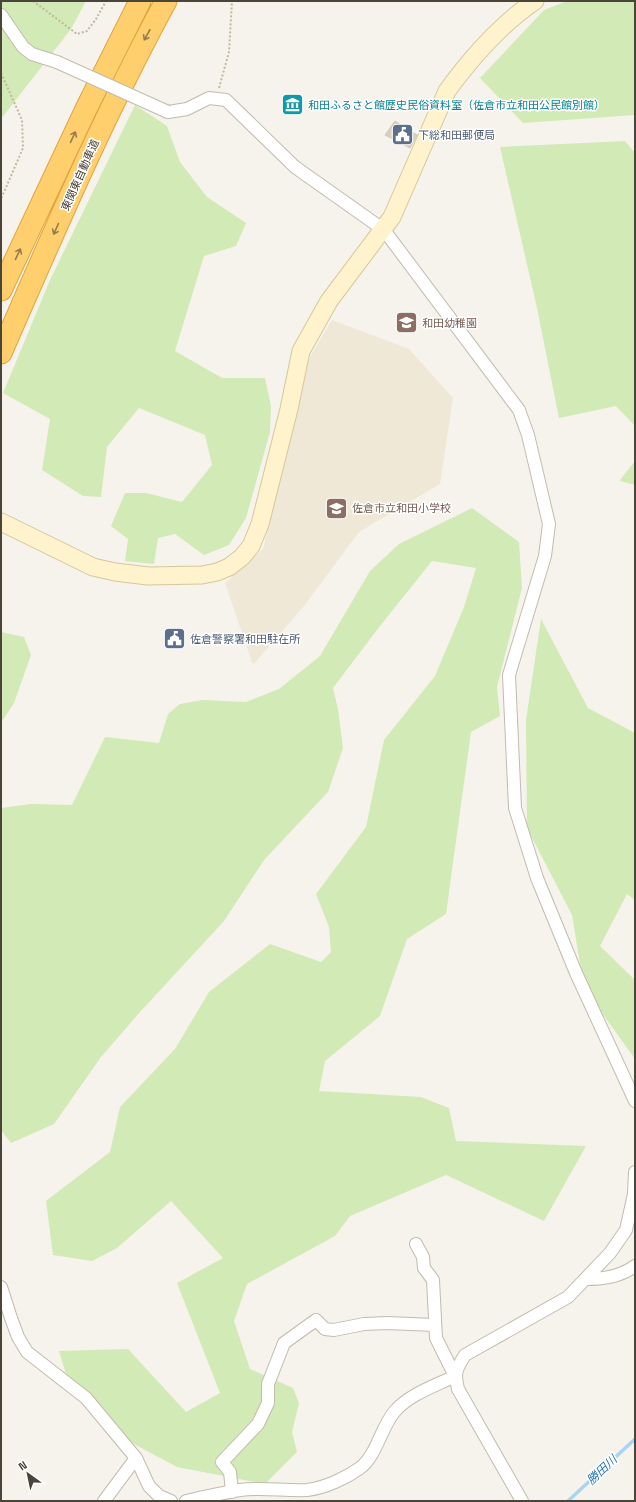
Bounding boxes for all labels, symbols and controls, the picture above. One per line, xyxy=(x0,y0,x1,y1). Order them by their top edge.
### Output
one-way arrow xyxy=(143,29,150,41)
museum icon: 和田ふるさと館歴史民俗資料室（佐倉市立和田公民館別館） xyxy=(280,92,306,118)
place label: 和田ふるさと館歴史民俗資料室（佐倉市立和田公民館別館） xyxy=(308,98,605,112)
public building icon: 下総和田郵便局 xyxy=(389,122,415,148)
place label: 下総和田郵便局 xyxy=(418,128,495,142)
one-way arrow xyxy=(70,131,77,143)
street label: 東関東自動車道 xyxy=(58,137,102,213)
one-way arrow xyxy=(52,223,59,235)
one-way arrow xyxy=(15,249,22,261)
school or university icon: 和田幼稚園 xyxy=(393,310,419,336)
place label: 和田幼稚園 xyxy=(422,316,477,330)
school or university icon: 佐倉市立和田小学校 xyxy=(323,495,349,521)
place label: 佐倉市立和田小学校 xyxy=(352,501,451,515)
public building icon: 佐倉警察署和田駐在所 xyxy=(162,626,188,652)
place label: 佐倉警察署和田駐在所 xyxy=(190,632,301,646)
water label: 勝田川 xyxy=(583,1451,622,1488)
north arrow xyxy=(8,1454,48,1494)
text: N xyxy=(16,1458,29,1473)

